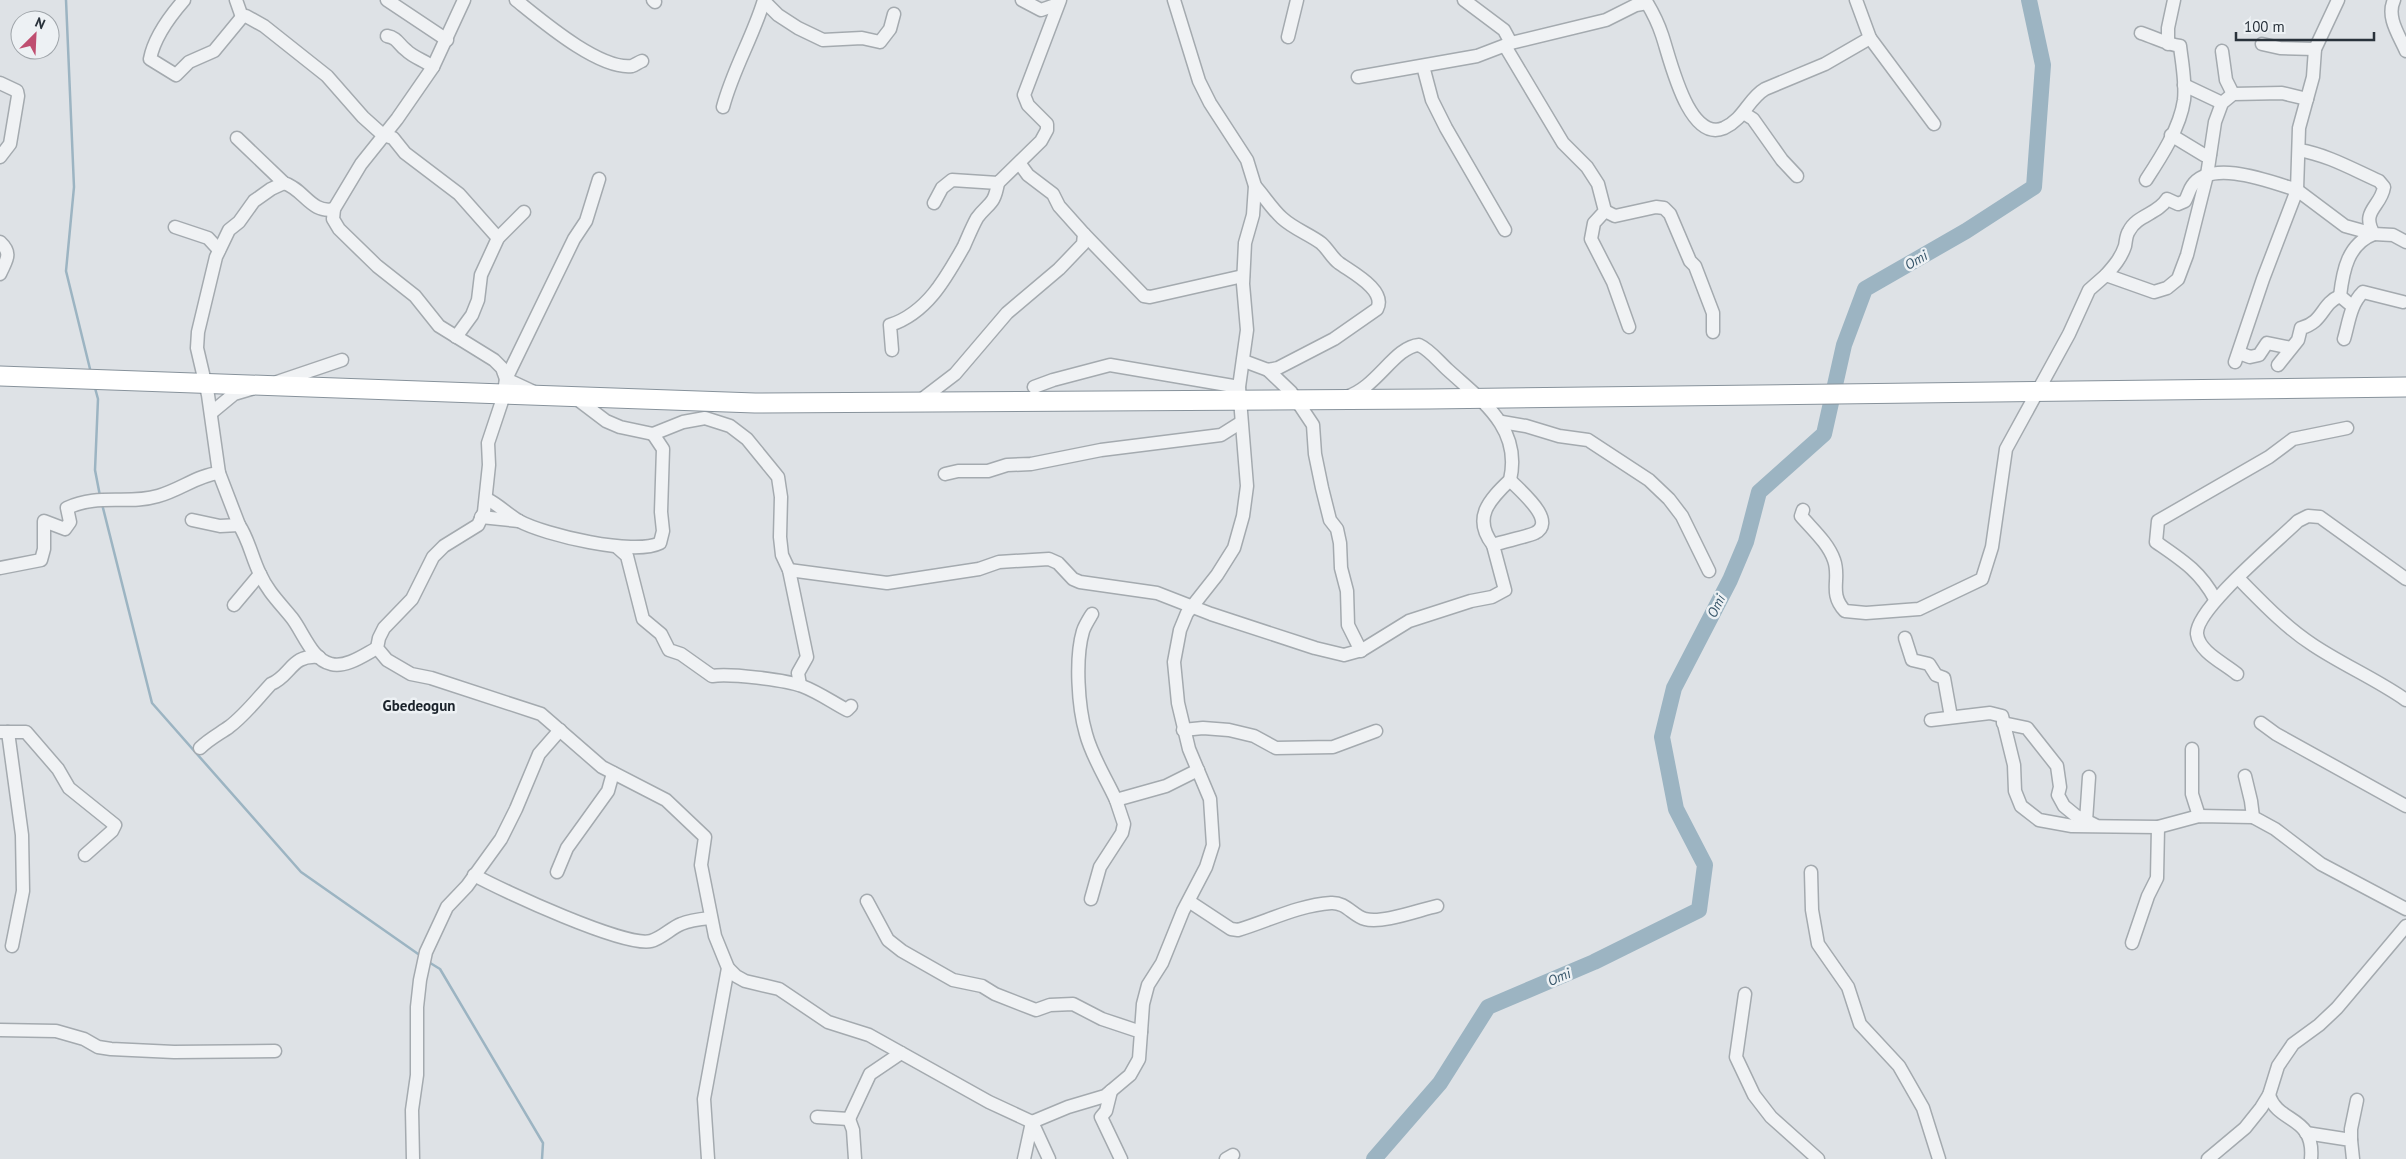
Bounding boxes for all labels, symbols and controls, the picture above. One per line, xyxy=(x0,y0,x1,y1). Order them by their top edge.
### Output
north arrow xyxy=(10,10,60,60)
scale bar xyxy=(2236,10,2374,42)
text: N xyxy=(32,13,48,33)
text: 100 m xyxy=(2244,17,2285,36)
water label: Omi xyxy=(1901,246,1931,274)
water label: Omi xyxy=(1703,591,1730,621)
district label: Gbedeogun xyxy=(383,696,455,715)
water label: Omi xyxy=(1545,964,1574,990)

